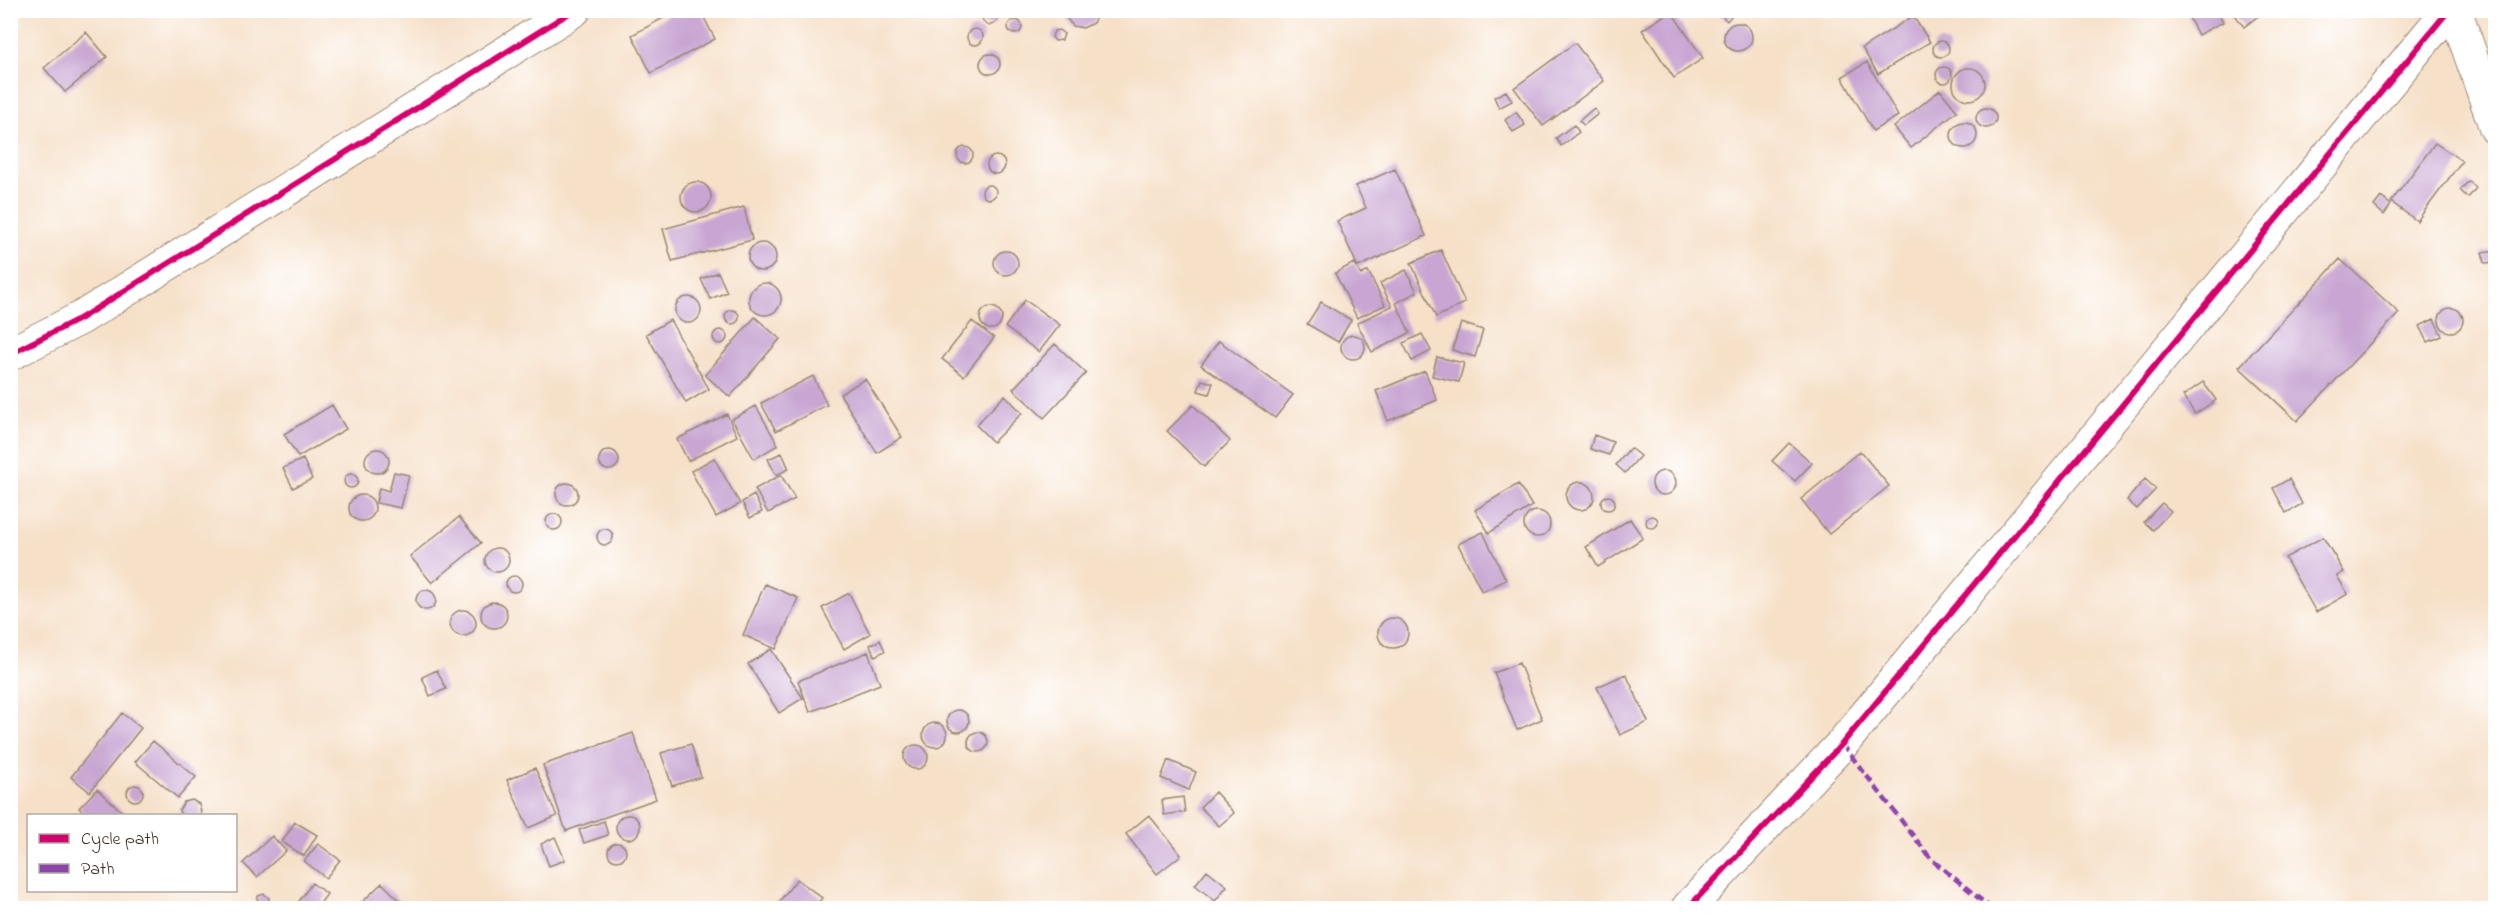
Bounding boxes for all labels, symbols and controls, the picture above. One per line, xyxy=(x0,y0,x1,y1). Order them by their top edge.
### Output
legend xyxy=(27,814,237,892)
text: Cycle path xyxy=(81,827,159,853)
text: Path xyxy=(81,857,115,883)

